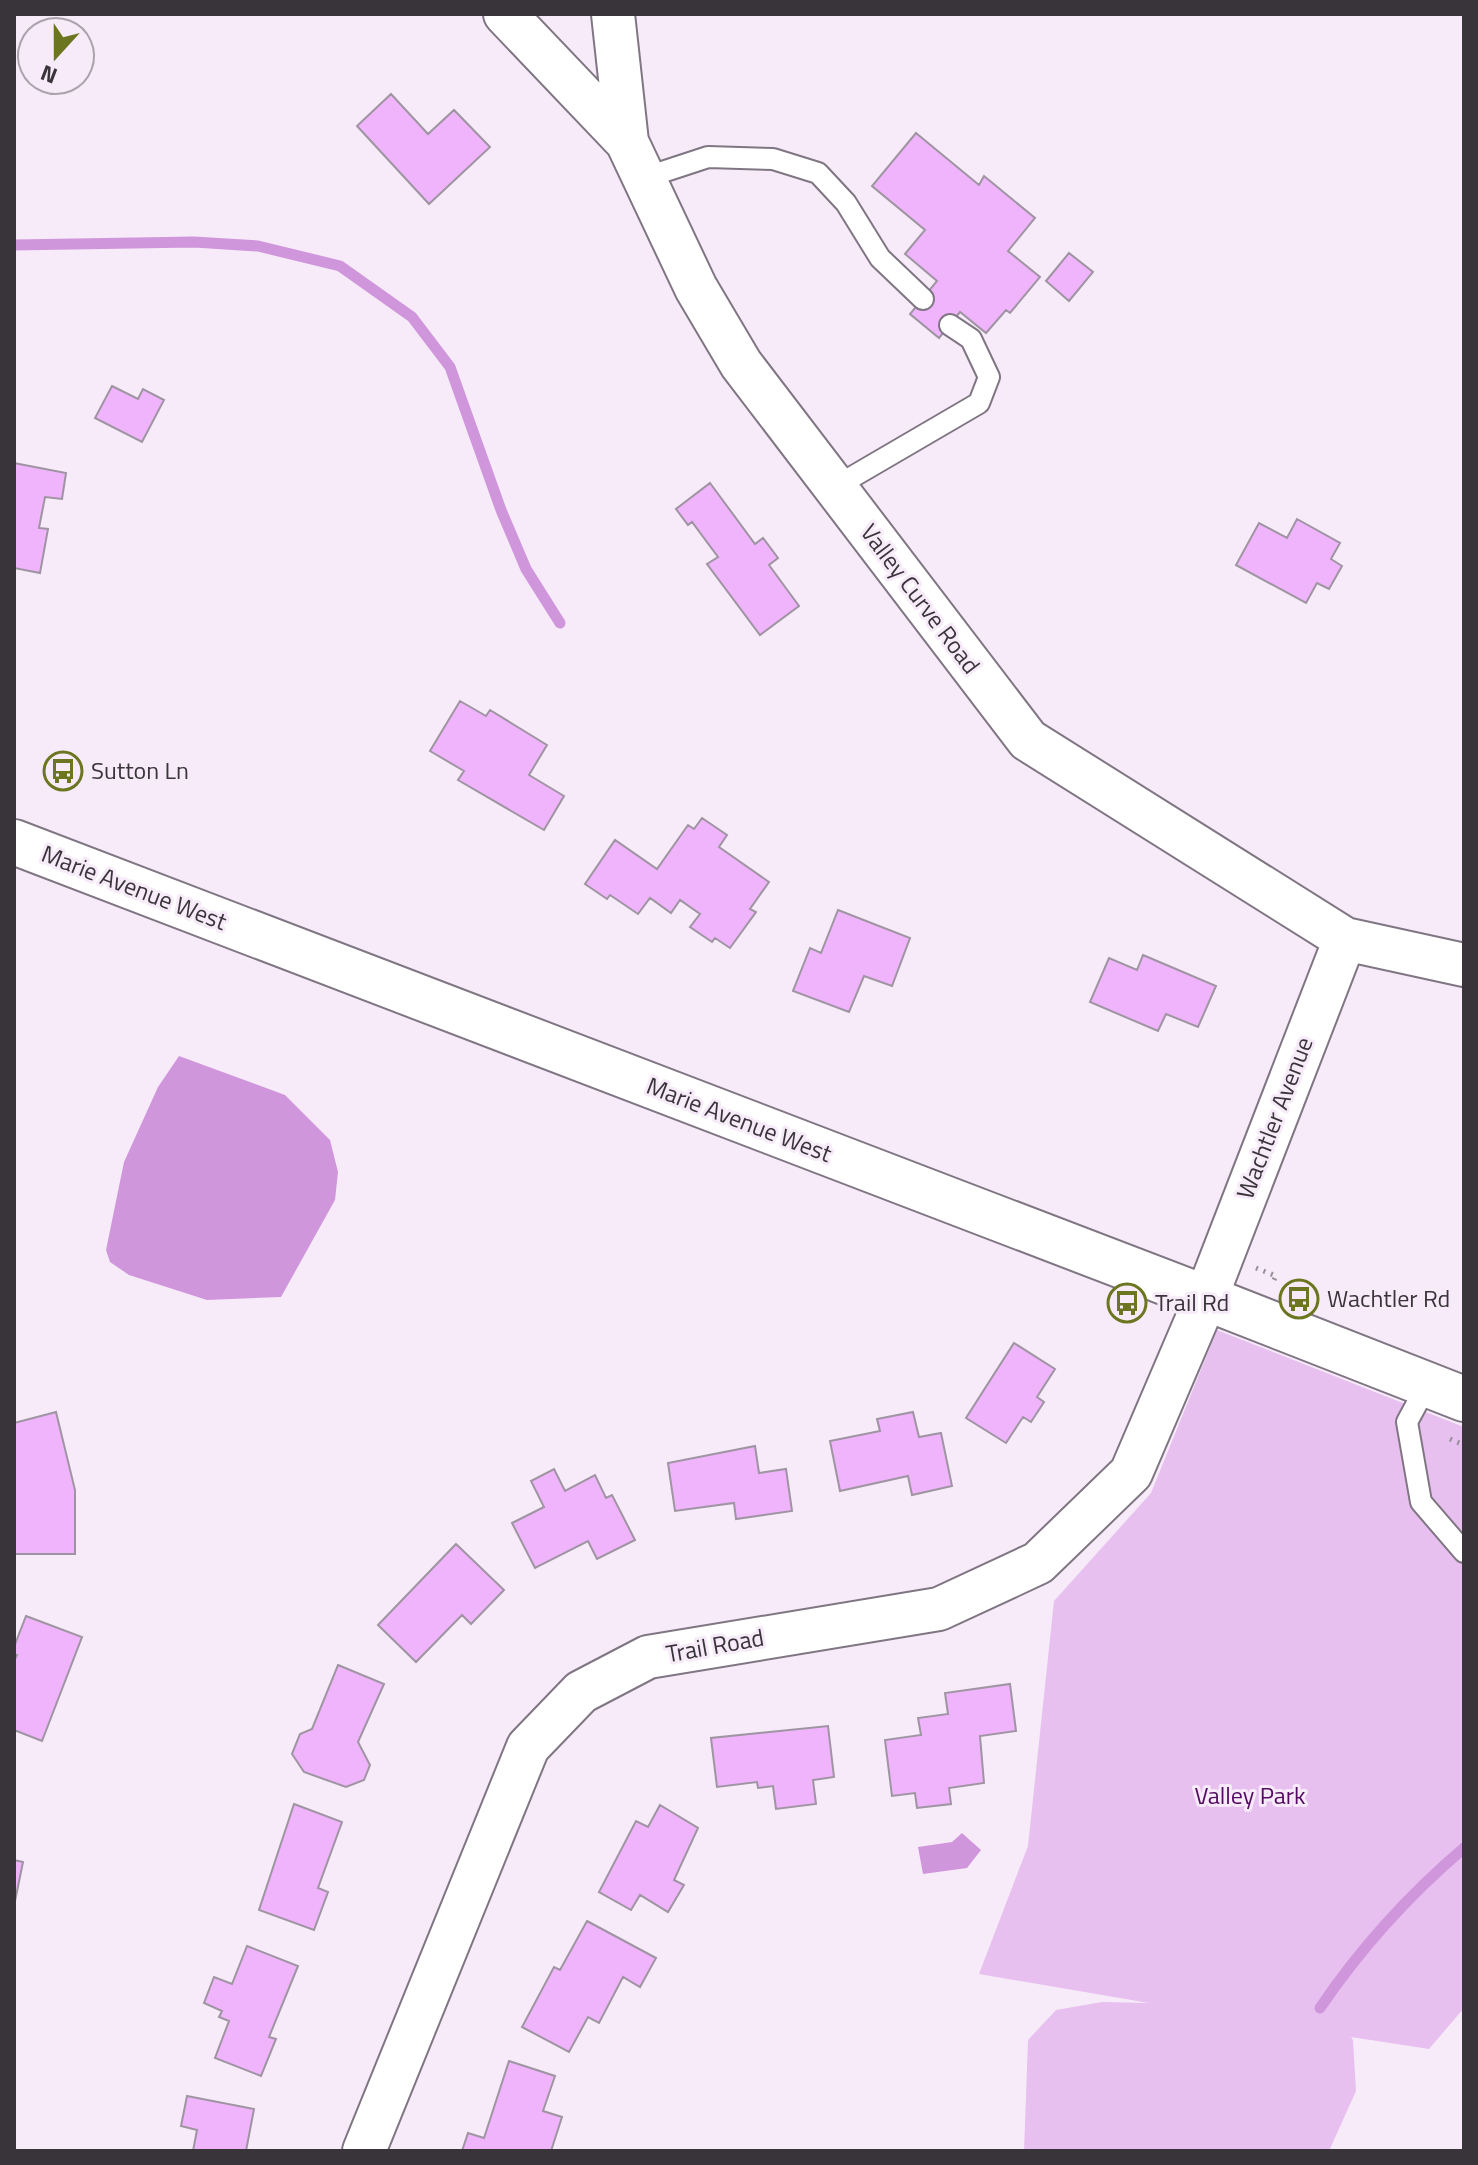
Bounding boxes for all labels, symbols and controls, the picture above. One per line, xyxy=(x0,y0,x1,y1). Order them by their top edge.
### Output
north arrow xyxy=(16,16,96,96)
text: N xyxy=(36,56,62,93)
street label: Valley Curve Road xyxy=(852,516,989,681)
bus stop icon: Sutton Ln xyxy=(42,750,84,792)
place label: Sutton Ln xyxy=(91,752,189,788)
street label: Marie Avenue West xyxy=(36,835,233,939)
street label: Wachtler Avenue xyxy=(1227,1031,1322,1204)
street label: Marie Avenue West xyxy=(641,1067,838,1171)
bus stop icon: Wachtler Rd xyxy=(1278,1278,1320,1320)
place label: Wachtler Rd xyxy=(1327,1280,1450,1316)
bus stop icon: Trail Rd xyxy=(1106,1282,1148,1324)
place label: Trail Rd xyxy=(1155,1284,1229,1320)
street label: Trail Road xyxy=(663,1619,767,1671)
park label: Valley Park xyxy=(1194,1777,1306,1813)

